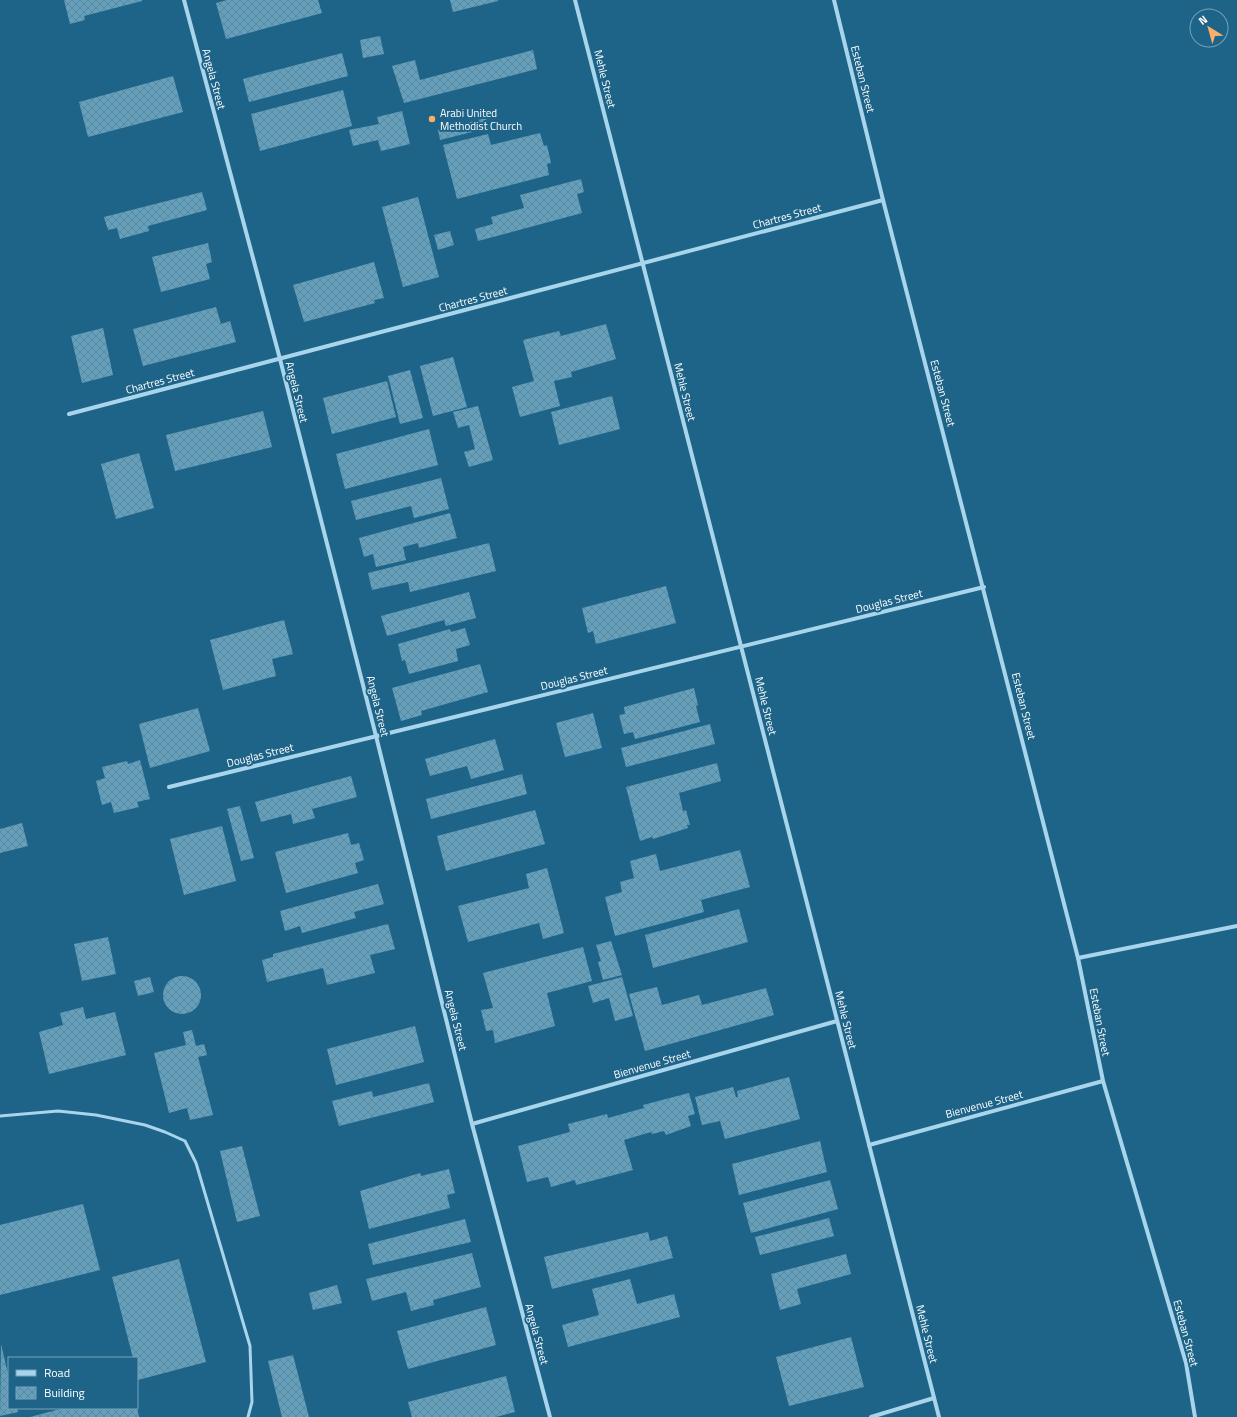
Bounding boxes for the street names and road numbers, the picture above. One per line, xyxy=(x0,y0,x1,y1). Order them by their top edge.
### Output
street label: Esteban Street xyxy=(847,44,879,114)
street label: Angela Street xyxy=(198,47,230,111)
street label: Mehle Street xyxy=(590,48,620,110)
street label: Chartres Street xyxy=(751,199,823,233)
street label: Chartres Street xyxy=(437,282,509,316)
street label: Esteban Street xyxy=(926,358,960,428)
street label: Angela Street xyxy=(282,360,312,424)
street label: Mehle Street xyxy=(670,361,700,423)
street label: Chartres Street xyxy=(124,364,196,398)
street label: Douglas Street xyxy=(854,585,924,617)
street label: Douglas Street xyxy=(539,662,609,694)
street label: Esteban Street xyxy=(1008,671,1040,741)
street label: Angela Street xyxy=(363,674,393,738)
street label: Mehle Street xyxy=(751,675,781,737)
street label: Douglas Street xyxy=(225,739,295,771)
street label: Esteban Street xyxy=(1086,987,1114,1057)
street label: Angela Street xyxy=(441,988,471,1052)
street label: Mehle Street xyxy=(831,989,861,1051)
street label: Bienvenue Street xyxy=(612,1045,693,1083)
street label: Bienvenue Street xyxy=(944,1086,1025,1122)
street label: Esteban Street xyxy=(1169,1298,1203,1368)
street label: Angela Street xyxy=(521,1302,553,1366)
street label: Mehle Street xyxy=(912,1303,942,1365)

